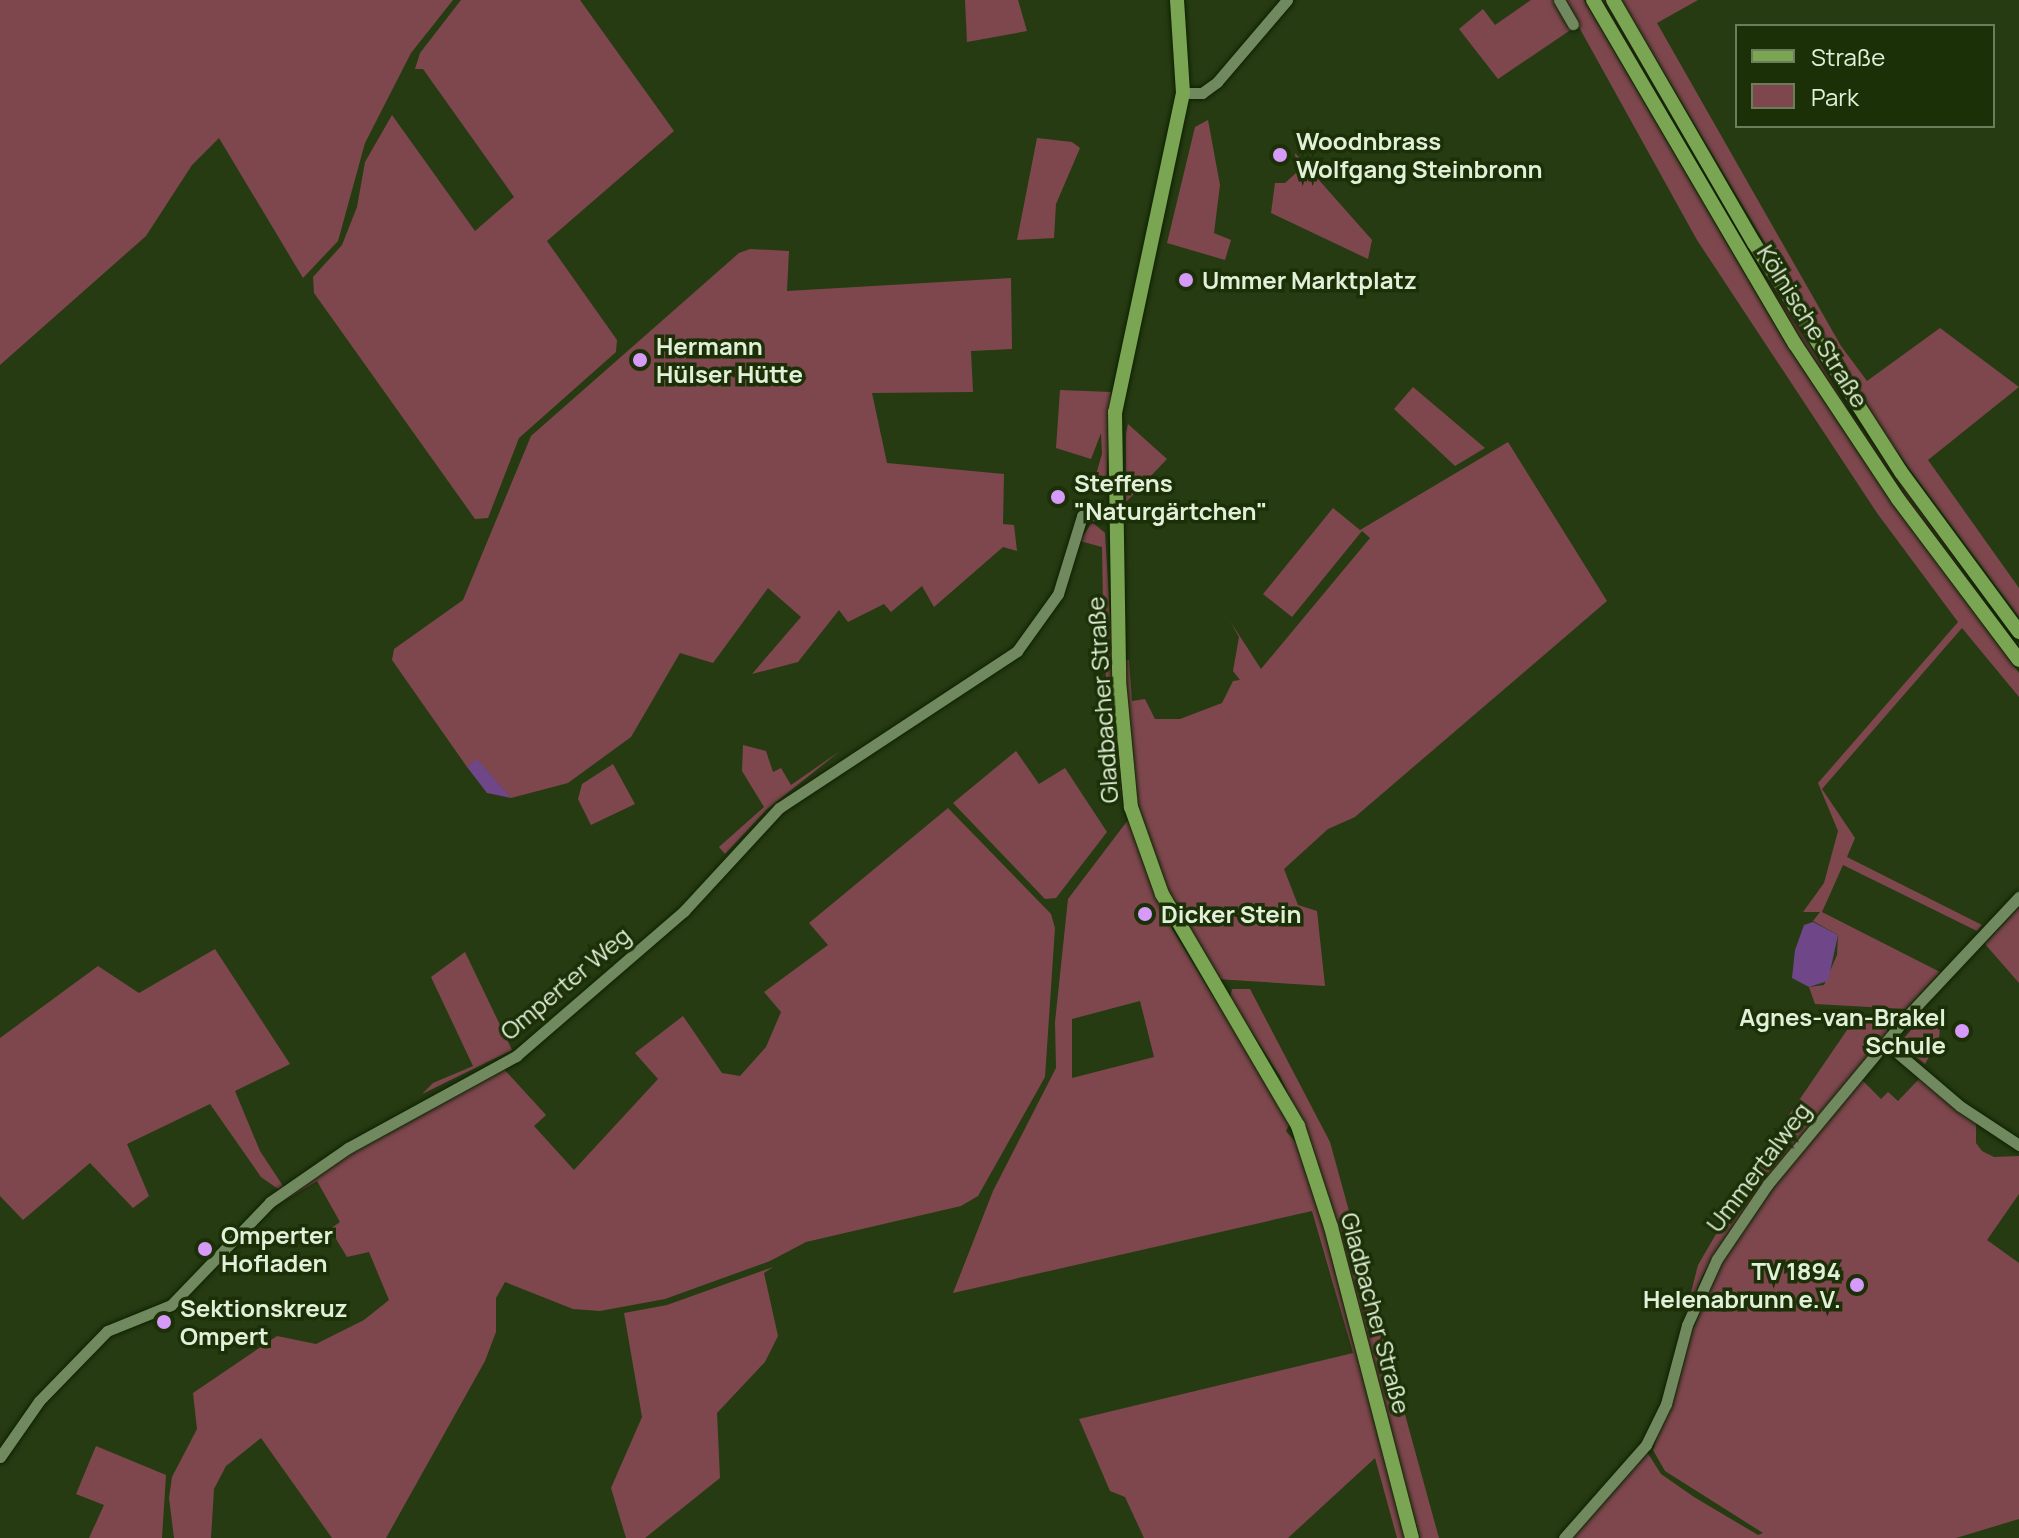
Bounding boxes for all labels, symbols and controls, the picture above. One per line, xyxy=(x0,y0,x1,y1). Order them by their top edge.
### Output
legend xyxy=(1735,24,1995,128)
text: Straße xyxy=(1811,40,1885,73)
text: Park xyxy=(1811,80,1859,113)
place label: Woodnbrass Wolfgang Steinbronn xyxy=(1296,127,1542,183)
marker: Woodnbrass Wolfgang Steinbronn xyxy=(1271,146,1289,164)
street label: Kölnische Straße xyxy=(1751,239,1875,413)
place label: Ummer Marktplatz xyxy=(1202,266,1417,294)
marker: Ummer Marktplatz xyxy=(1177,271,1195,289)
place label: Hermann Hülser Hütte xyxy=(656,332,803,388)
marker: Hermann Hülser Hütte xyxy=(631,351,649,369)
place label: Steffens "Naturgärtchen" xyxy=(1074,469,1267,525)
marker: Steffens "Naturgärtchen" xyxy=(1049,488,1067,506)
street label: Gladbacher Straße xyxy=(1080,596,1124,804)
place label: Dicker Stein xyxy=(1161,900,1302,928)
marker: Dicker Stein xyxy=(1136,905,1154,923)
street label: Omperter Weg xyxy=(494,920,636,1046)
place label: Agnes-van-Brakel Schule xyxy=(1739,1003,1946,1059)
marker: Agnes-van-Brakel Schule xyxy=(1953,1022,1971,1040)
street label: Ummertalweg xyxy=(1700,1096,1816,1238)
street label: Gladbacher Straße xyxy=(1335,1209,1417,1417)
place label: Omperter Hofladen xyxy=(221,1221,333,1277)
marker: Omperter Hofladen xyxy=(196,1240,214,1258)
place label: TV 1894 Helenabrunn e.V. xyxy=(1643,1257,1841,1313)
marker: TV 1894 Helenabrunn e.V. xyxy=(1848,1276,1866,1294)
place label: Sektionskreuz Ompert xyxy=(180,1294,348,1350)
marker: Sektionskreuz Ompert xyxy=(155,1313,173,1331)

